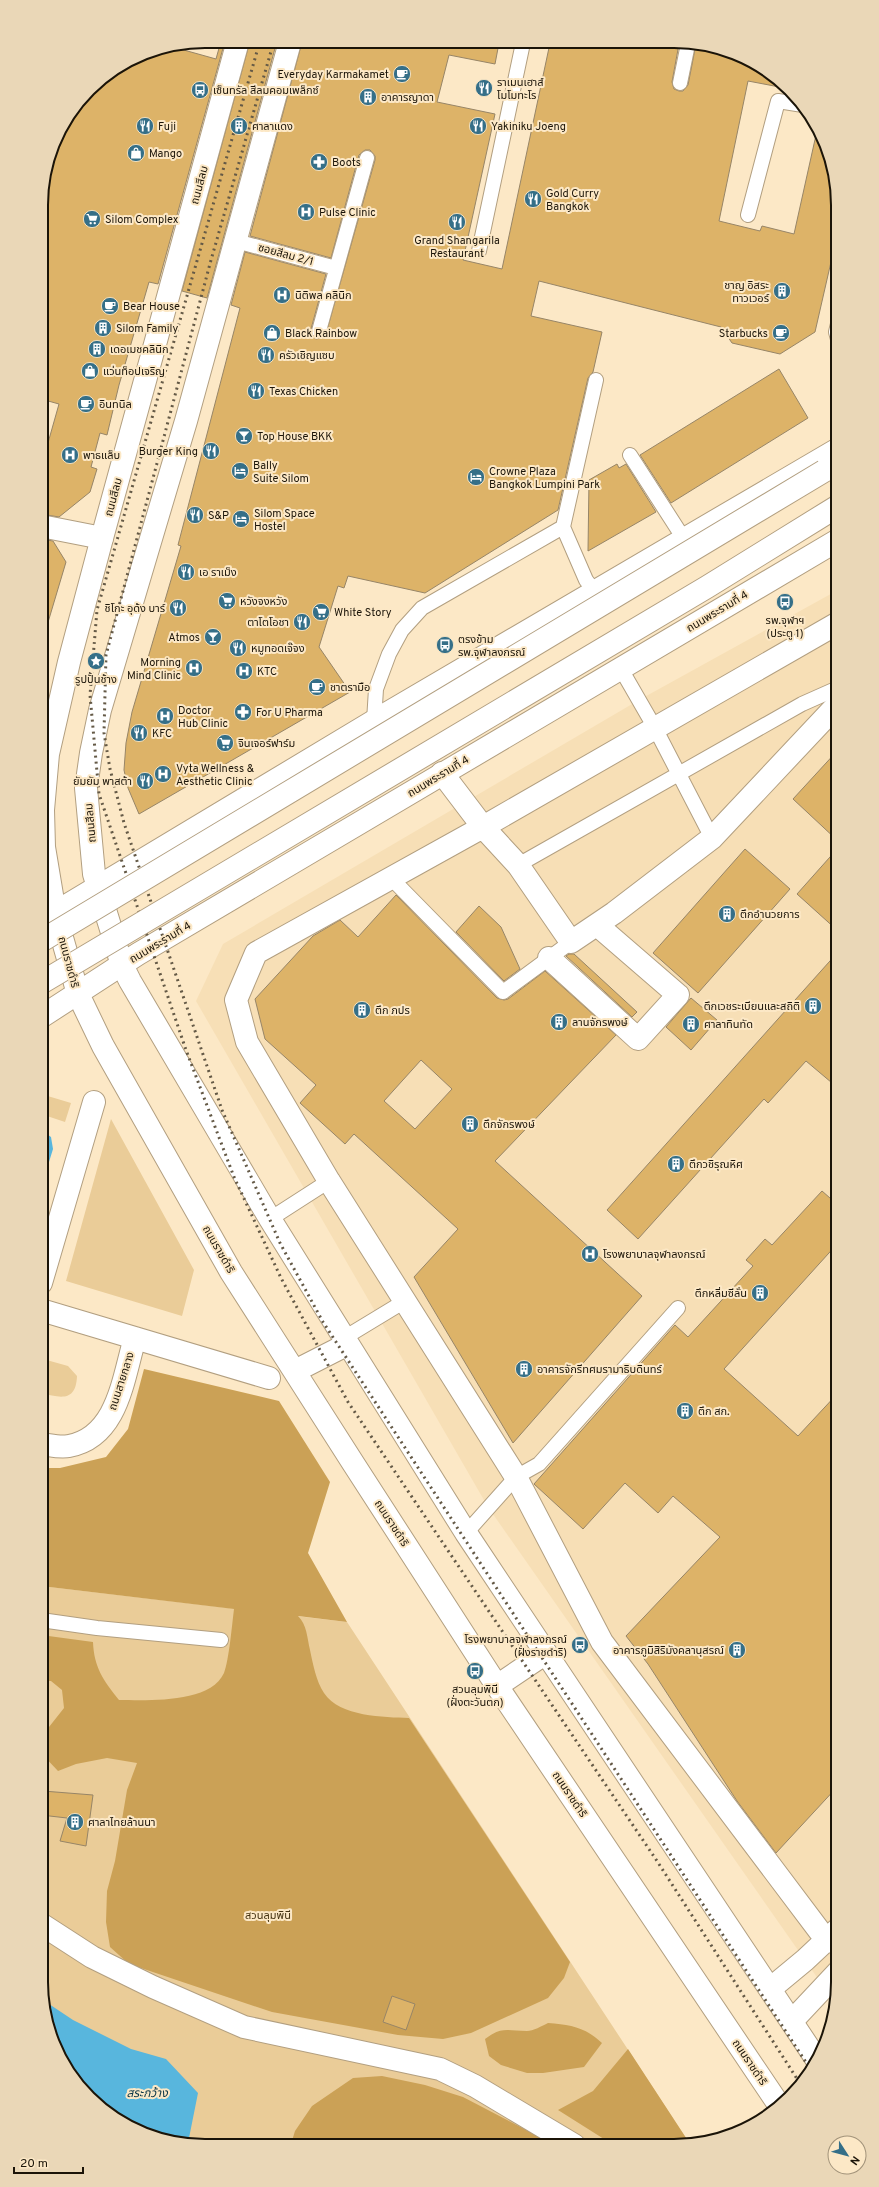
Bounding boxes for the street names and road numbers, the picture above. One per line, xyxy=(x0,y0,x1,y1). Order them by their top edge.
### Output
street label: ถนนสีลม xyxy=(188,164,212,206)
street label: ซอยสีลม 2/1 xyxy=(256,241,315,269)
street label: ถนนสีลม xyxy=(102,476,126,518)
street label: ถนนพระรามที่ 4 xyxy=(683,586,751,636)
street label: ถนนพระรามที่ 4 xyxy=(404,751,472,801)
street label: ถนนสีลม xyxy=(82,803,100,843)
street label: ถนนพระรามที่ 4 xyxy=(126,917,194,967)
street label: ถนนราชดำริ xyxy=(54,935,82,990)
street label: ถนนราชดำริ xyxy=(199,1223,238,1276)
street label: ถนนสายกลาง xyxy=(106,1350,138,1412)
street label: ถนนราชดำริ xyxy=(371,1498,412,1550)
street label: ถนนราชดำริ xyxy=(549,1769,590,1821)
street label: ถนนราชดำริ xyxy=(729,2037,770,2089)

